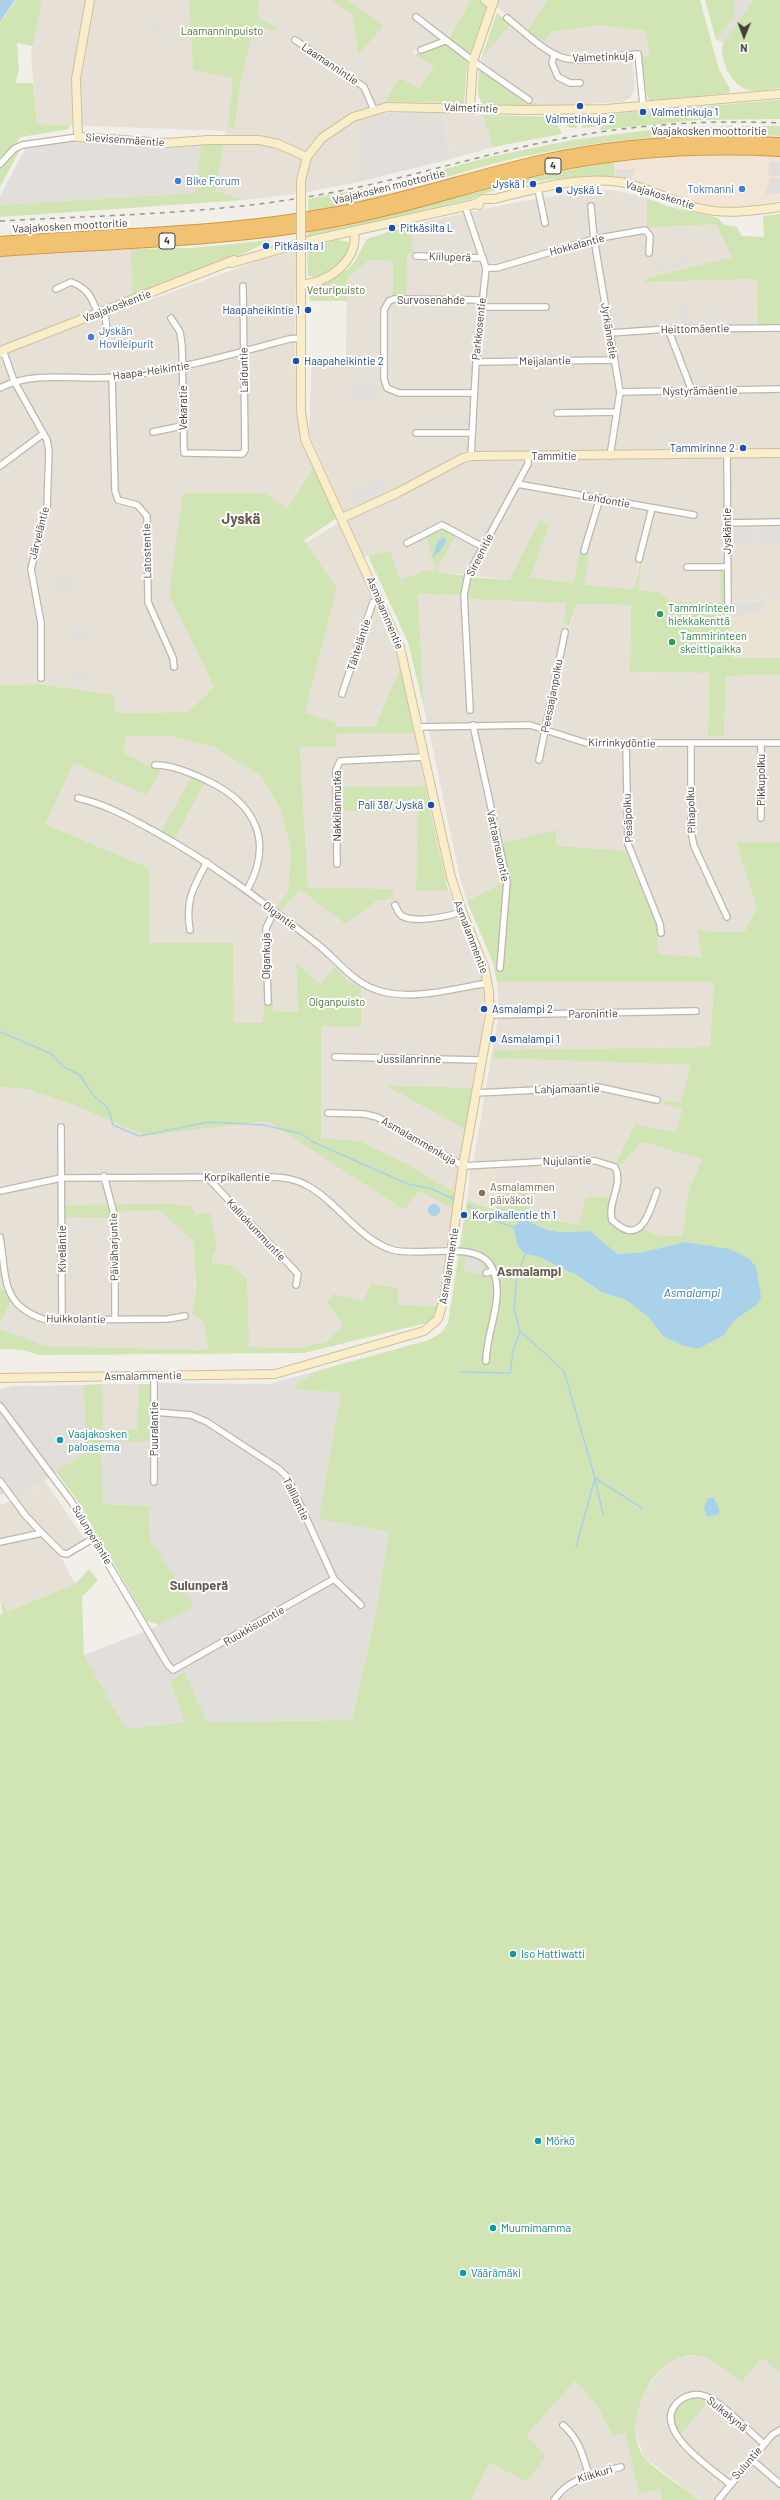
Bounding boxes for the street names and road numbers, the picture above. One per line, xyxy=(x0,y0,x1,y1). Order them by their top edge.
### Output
street label: Laamannintie xyxy=(299,40,361,88)
street label: Valmetinkuja xyxy=(572,49,634,65)
street label: Valmetintie xyxy=(444,100,498,116)
street label: Vaajakosken moottoritie xyxy=(651,124,767,138)
street label: Sievisenmäentie xyxy=(85,131,165,149)
road number: 4 xyxy=(545,158,561,174)
street label: Vaajakosken moottoritie xyxy=(331,167,447,207)
street label: Vaajakoskentie xyxy=(624,178,696,212)
street label: Vaajakosken moottoritie xyxy=(12,216,128,236)
street label: Hokkalantie xyxy=(548,231,606,259)
road number: 4 xyxy=(159,233,175,249)
street label: Kiiluperä xyxy=(429,250,471,264)
street label: Vaajakoskentie xyxy=(81,287,153,325)
street label: Survosenahde xyxy=(397,293,465,307)
street label: Parkkosentie xyxy=(469,297,489,361)
street label: Jyrkännetie xyxy=(598,302,620,360)
street label: Heittomäentie xyxy=(660,322,730,336)
street label: Laiduntie xyxy=(237,347,251,393)
street label: Meijalantie xyxy=(519,354,571,368)
street label: Haapa-Heikintie xyxy=(112,359,190,383)
street label: Nystyrämäentie xyxy=(662,384,738,398)
street label: Vekaratie xyxy=(176,385,190,431)
street label: Tammitie xyxy=(531,449,577,463)
street label: Lehdontie xyxy=(581,489,631,511)
street label: Järveläntie xyxy=(26,505,52,561)
street label: Jyskäntie xyxy=(720,508,734,554)
street label: Latostentie xyxy=(140,523,154,579)
street label: Sireenitie xyxy=(464,531,496,579)
street label: Asmalammentie xyxy=(364,575,406,651)
street label: Tähteläntie xyxy=(344,617,374,673)
street label: Peesaajanpolku xyxy=(538,658,566,734)
street label: Kirrinkydöntie xyxy=(588,736,656,750)
street label: Pikkupolku xyxy=(754,754,768,806)
street label: Nakkilanmutka xyxy=(330,771,344,841)
street label: Pihapolku xyxy=(684,786,698,834)
street label: Pesäpolku xyxy=(620,793,636,843)
street label: Vattaansuontie xyxy=(484,809,512,883)
street label: Asmalammentie xyxy=(451,898,491,976)
street label: Olgantie xyxy=(260,899,300,933)
street label: Olgankuja xyxy=(259,933,273,979)
street label: Paronintie xyxy=(568,1007,618,1021)
street label: Jussilanrinne xyxy=(377,1052,441,1066)
street label: Lahjamaantie xyxy=(534,1082,600,1096)
street label: Asmalammenkuja xyxy=(379,1114,459,1168)
street label: Nujulantie xyxy=(543,1154,591,1168)
street label: Korpikallentie xyxy=(204,1170,270,1184)
street label: Kalliokummuntie xyxy=(224,1196,288,1264)
street label: Päiväharjuntie xyxy=(107,1213,121,1281)
street label: Kiveläntie xyxy=(55,1225,69,1273)
street label: Asmalammentie xyxy=(436,1227,462,1305)
street label: Huikkolantie xyxy=(46,1312,106,1326)
street label: Asmalammentie xyxy=(104,1369,182,1383)
street label: Puuralantie xyxy=(147,1402,161,1456)
street label: Tallilantie xyxy=(280,1475,312,1523)
street label: Sulunperäntie xyxy=(69,1503,115,1567)
street label: Ruukkisuontie xyxy=(221,1603,287,1649)
street label: Sulkakynä xyxy=(704,2394,750,2434)
street label: Suluntie xyxy=(729,2444,765,2482)
street label: Kiikkuri xyxy=(576,2462,614,2486)

